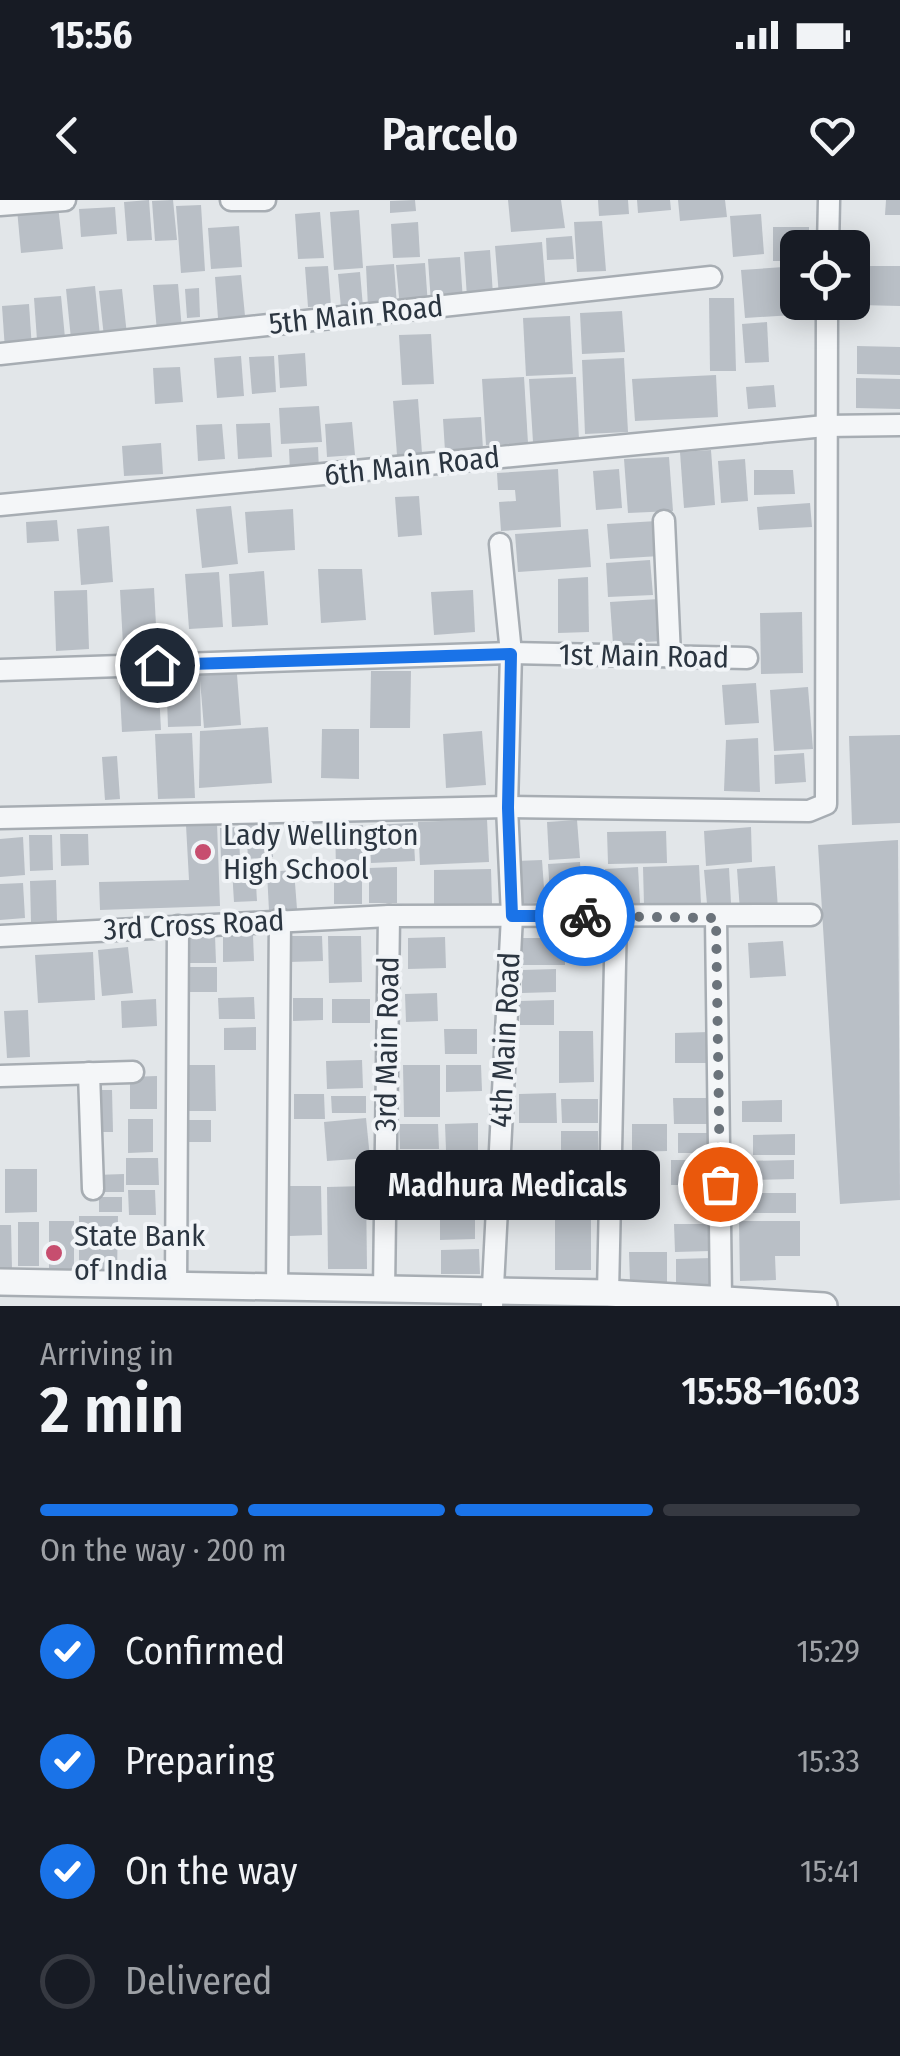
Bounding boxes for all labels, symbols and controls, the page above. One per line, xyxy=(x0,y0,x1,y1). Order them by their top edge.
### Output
text: 15:56 xyxy=(50,12,132,58)
icon: back xyxy=(40,108,95,163)
text: Parcelo xyxy=(382,108,518,162)
icon: heart xyxy=(805,108,860,163)
map controls xyxy=(780,230,870,320)
button: locate xyxy=(780,230,870,320)
street label: 5th Main Road xyxy=(267,288,445,342)
street label: 6th Main Road xyxy=(322,439,502,493)
pin xyxy=(115,623,200,708)
street label: 1st Main Road xyxy=(559,637,729,675)
icon: home xyxy=(130,638,185,693)
place label: Lady Wellington High School xyxy=(223,817,419,887)
marker: Lady Wellington High School xyxy=(192,841,214,863)
courier xyxy=(535,866,635,966)
icon: bike xyxy=(558,889,613,944)
street label: 3rd Cross Road xyxy=(103,902,285,948)
street label: 4th Main Road xyxy=(482,951,528,1129)
street label: 3rd Main Road xyxy=(367,956,407,1132)
pin xyxy=(678,1142,763,1227)
callout: Madhura Medicals xyxy=(355,1149,660,1219)
icon: bag xyxy=(693,1157,748,1212)
text: Madhura Medicals xyxy=(388,1166,627,1204)
place label: State Bank of India xyxy=(74,1218,205,1288)
marker: State Bank of India xyxy=(43,1242,65,1264)
text: Arriving in xyxy=(40,1335,174,1373)
text: 15:58–16:03 xyxy=(681,1368,860,1414)
text: 2 min xyxy=(40,1371,184,1449)
text: On the way · 200 m xyxy=(40,1531,287,1569)
icon: check xyxy=(40,1624,95,1679)
text: Confirmed xyxy=(125,1628,285,1674)
text: 15:29 xyxy=(797,1632,860,1670)
icon: check xyxy=(40,1734,95,1789)
text: Preparing xyxy=(125,1738,274,1784)
text: 15:33 xyxy=(797,1742,860,1780)
icon: check xyxy=(40,1844,95,1899)
text: On the way xyxy=(125,1848,297,1894)
text: 15:41 xyxy=(800,1852,860,1890)
text: Delivered xyxy=(125,1958,272,2004)

